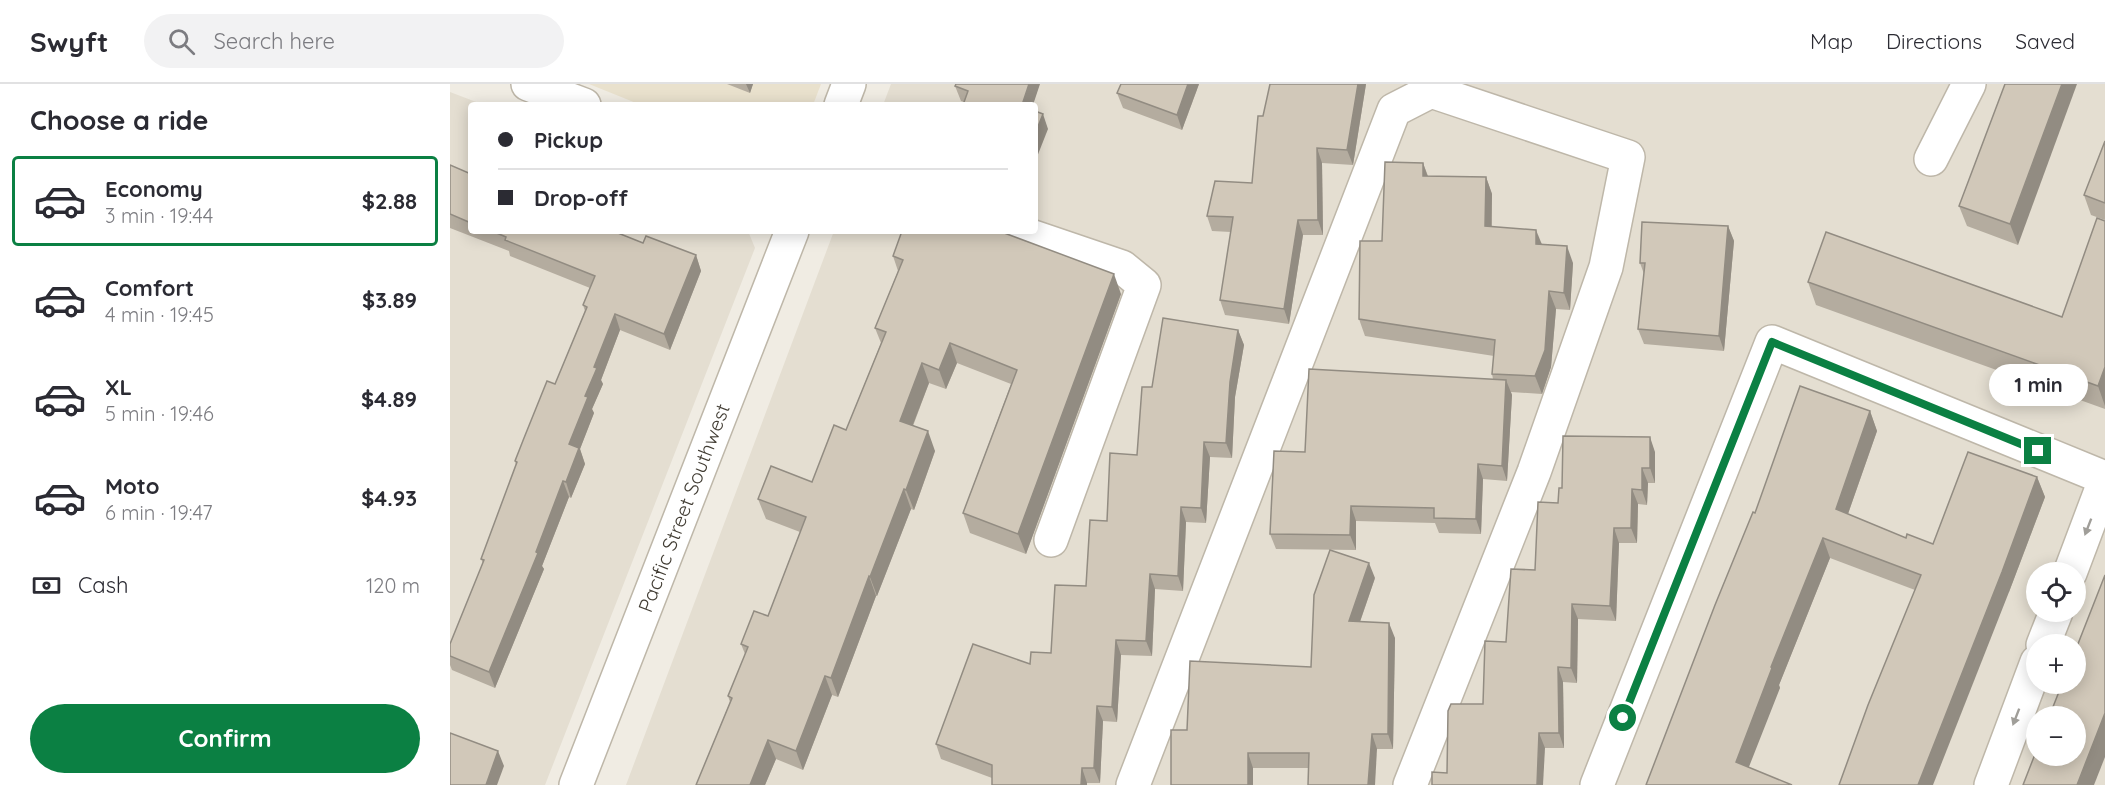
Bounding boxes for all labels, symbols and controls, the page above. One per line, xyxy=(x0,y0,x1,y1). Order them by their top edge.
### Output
search box xyxy=(144,14,564,68)
text: Swyft xyxy=(30,24,108,59)
icon: search xyxy=(165,25,198,58)
text: Search here xyxy=(213,27,335,55)
text: Map xyxy=(1810,28,1853,54)
text: Directions xyxy=(1886,28,1982,54)
text: Saved xyxy=(2015,28,2075,54)
text: Choose a ride xyxy=(30,103,208,137)
text: Pickup xyxy=(534,126,603,154)
icon: car xyxy=(33,174,87,228)
text: Economy xyxy=(105,175,203,203)
text: Drop-off xyxy=(534,184,628,212)
text: $2.88 xyxy=(362,187,417,215)
text: 3 min · 19:44 xyxy=(105,203,213,228)
icon: car xyxy=(33,273,87,327)
text: Comfort xyxy=(105,274,194,302)
text: $3.89 xyxy=(362,286,417,314)
text: 4 min · 19:45 xyxy=(105,302,214,327)
callout: 1 min xyxy=(1988,364,2088,406)
icon: car xyxy=(33,372,87,426)
text: 1 min xyxy=(2014,372,2063,397)
text: XL xyxy=(105,373,132,401)
text: $4.89 xyxy=(361,385,417,413)
street label: Pacific Street Southwest xyxy=(632,400,735,616)
text: 5 min · 19:46 xyxy=(105,401,214,426)
route end xyxy=(2024,437,2051,464)
icon: car xyxy=(33,471,87,525)
text: Moto xyxy=(105,472,159,500)
text: $4.93 xyxy=(361,484,417,512)
text: 6 min · 19:47 xyxy=(105,500,213,525)
one-way arrow xyxy=(2082,518,2092,536)
map controls xyxy=(2026,562,2086,766)
button: locate xyxy=(2026,562,2086,622)
icon: cash xyxy=(30,569,63,602)
text: Cash xyxy=(78,571,129,599)
text: 120 m xyxy=(366,573,420,598)
button: + xyxy=(2026,634,2086,694)
button: Confirm xyxy=(30,704,420,773)
route start xyxy=(1609,704,1636,731)
button: − xyxy=(2026,706,2086,766)
one-way arrow xyxy=(2011,708,2021,726)

